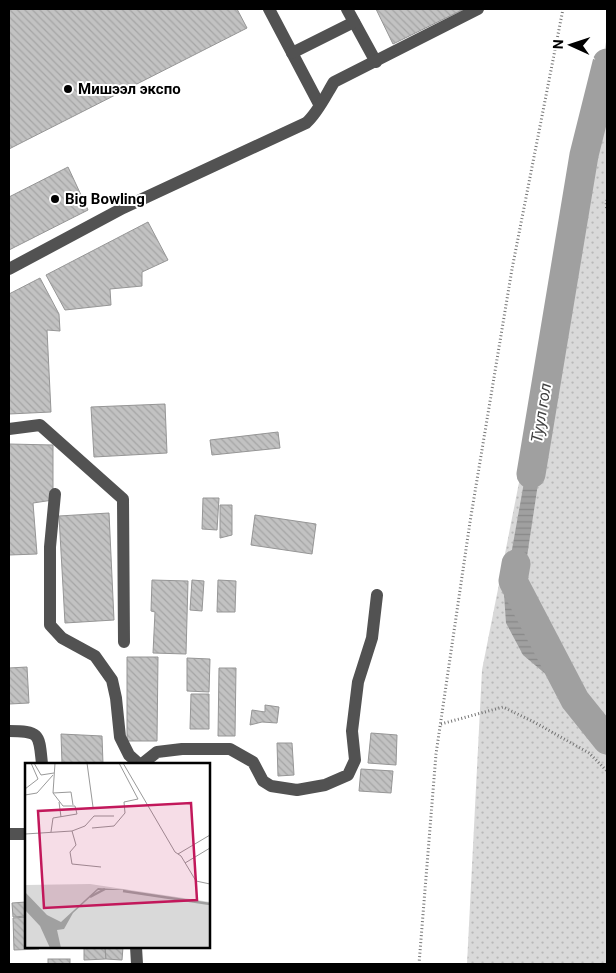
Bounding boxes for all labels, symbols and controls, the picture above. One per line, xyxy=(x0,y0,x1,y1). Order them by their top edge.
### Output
north arrow xyxy=(546,20,596,70)
text: N xyxy=(550,39,566,50)
place label: Мишээл экспо xyxy=(78,80,181,98)
marker: Мишээл экспо xyxy=(62,83,74,95)
place label: Big Bowling xyxy=(65,190,145,208)
marker: Big Bowling xyxy=(49,193,61,205)
water label: Туул гол xyxy=(527,382,555,444)
inset map xyxy=(25,763,210,948)

